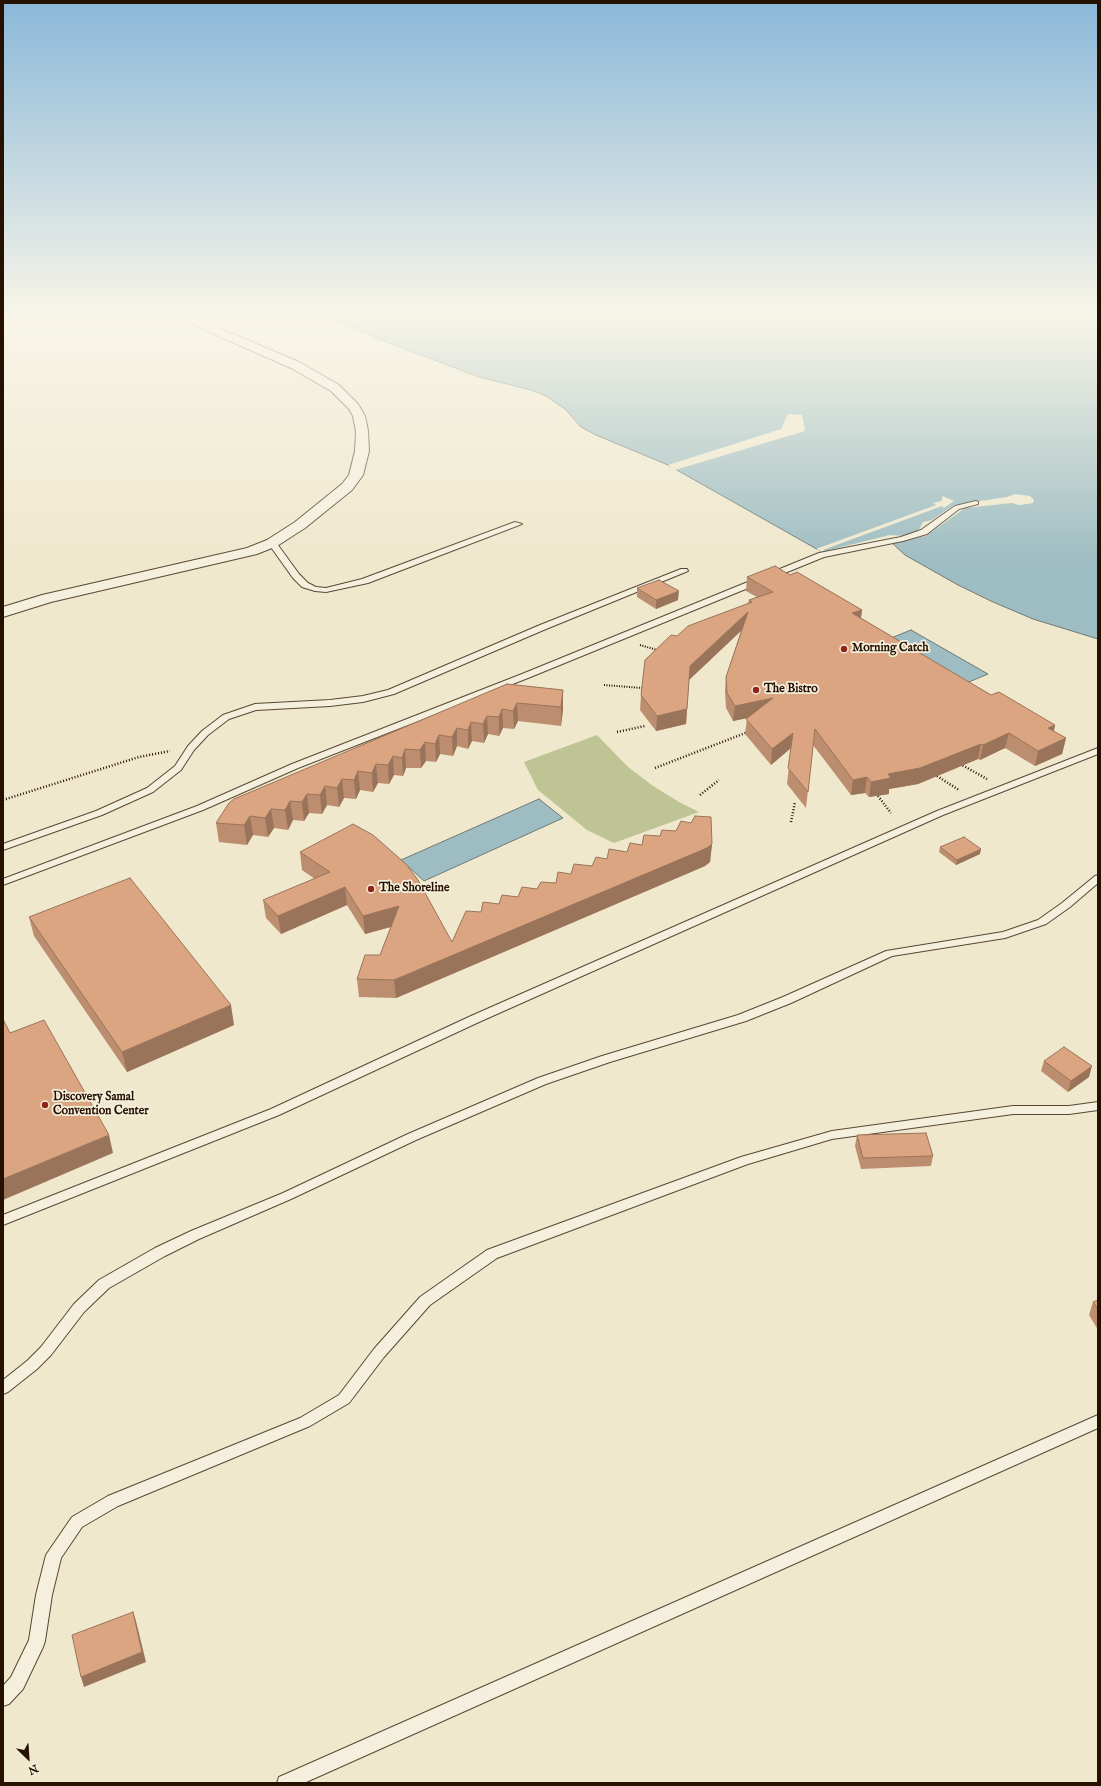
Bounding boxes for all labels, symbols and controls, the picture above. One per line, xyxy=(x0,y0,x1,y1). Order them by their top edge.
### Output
place label: Morning Catch xyxy=(852,642,929,656)
marker: Morning Catch xyxy=(839,644,849,654)
place label: The Bistro xyxy=(764,683,818,697)
marker: The Bistro xyxy=(751,685,761,695)
place label: The Shoreline xyxy=(379,882,450,896)
marker: The Shoreline xyxy=(366,884,376,894)
place label: Discovery Samal Convention Center xyxy=(53,1091,149,1119)
marker: Discovery Samal Convention Center xyxy=(40,1100,50,1110)
north arrow xyxy=(8,1738,48,1778)
text: N xyxy=(26,1761,40,1777)

